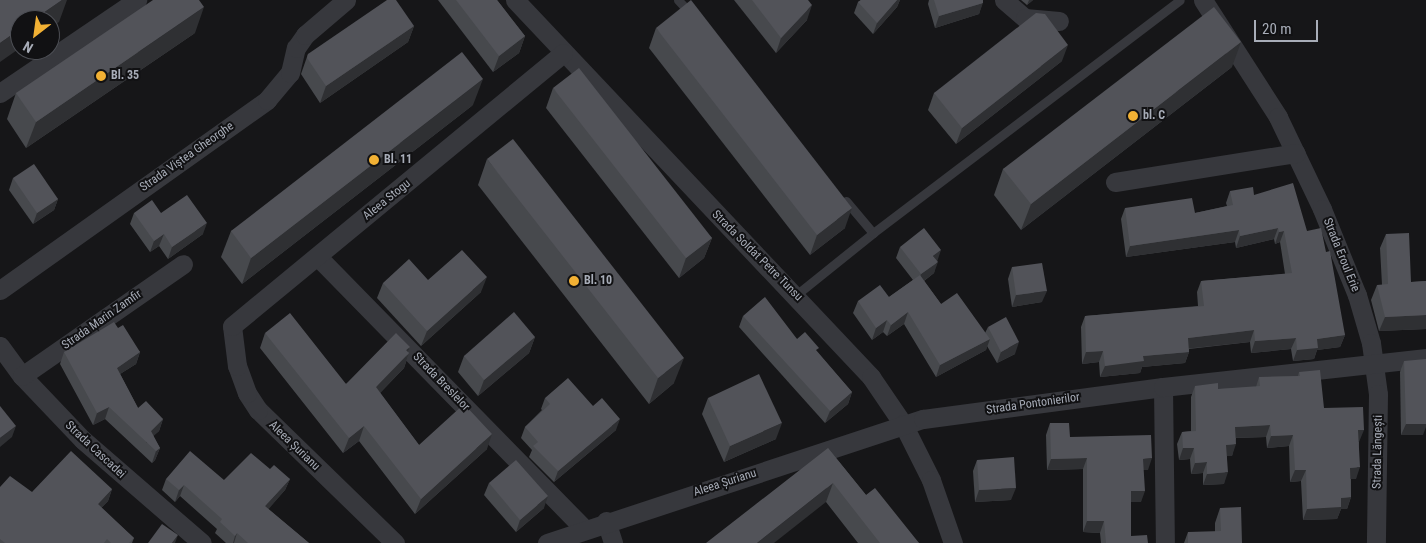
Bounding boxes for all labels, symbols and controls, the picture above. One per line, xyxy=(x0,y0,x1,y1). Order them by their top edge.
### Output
north arrow xyxy=(10,10,60,60)
scale bar xyxy=(1256,10,1320,42)
text: 20 m xyxy=(1262,20,1292,38)
text: N xyxy=(20,38,36,56)
place label: Bl. 35 xyxy=(111,69,139,83)
marker: Bl. 35 xyxy=(95,70,107,82)
place label: bl. C xyxy=(1143,109,1165,123)
marker: bl. C xyxy=(1127,110,1139,122)
street label: Strada Viștea Gheorghe xyxy=(137,119,237,195)
place label: Bl. 11 xyxy=(384,153,412,167)
marker: Bl. 11 xyxy=(368,154,380,166)
street label: Aleea Stogu xyxy=(360,177,414,223)
street label: Strada Soldat Petre Tunsu xyxy=(709,208,805,304)
street label: Strada Eroul Erie xyxy=(1320,216,1362,294)
place label: Bl. 10 xyxy=(584,274,612,288)
marker: Bl. 10 xyxy=(568,275,580,287)
street label: Strada Marin Zamfir xyxy=(59,287,145,353)
street label: Strada Breslelor xyxy=(410,350,472,414)
street label: Strada Pontonierilor xyxy=(985,390,1081,418)
street label: Strada Lăngești xyxy=(1370,415,1386,489)
street label: Strada Cascadei xyxy=(62,418,128,482)
street label: Aleea Șurianu xyxy=(266,418,322,474)
street label: Aleea Șurianu xyxy=(692,466,758,500)

